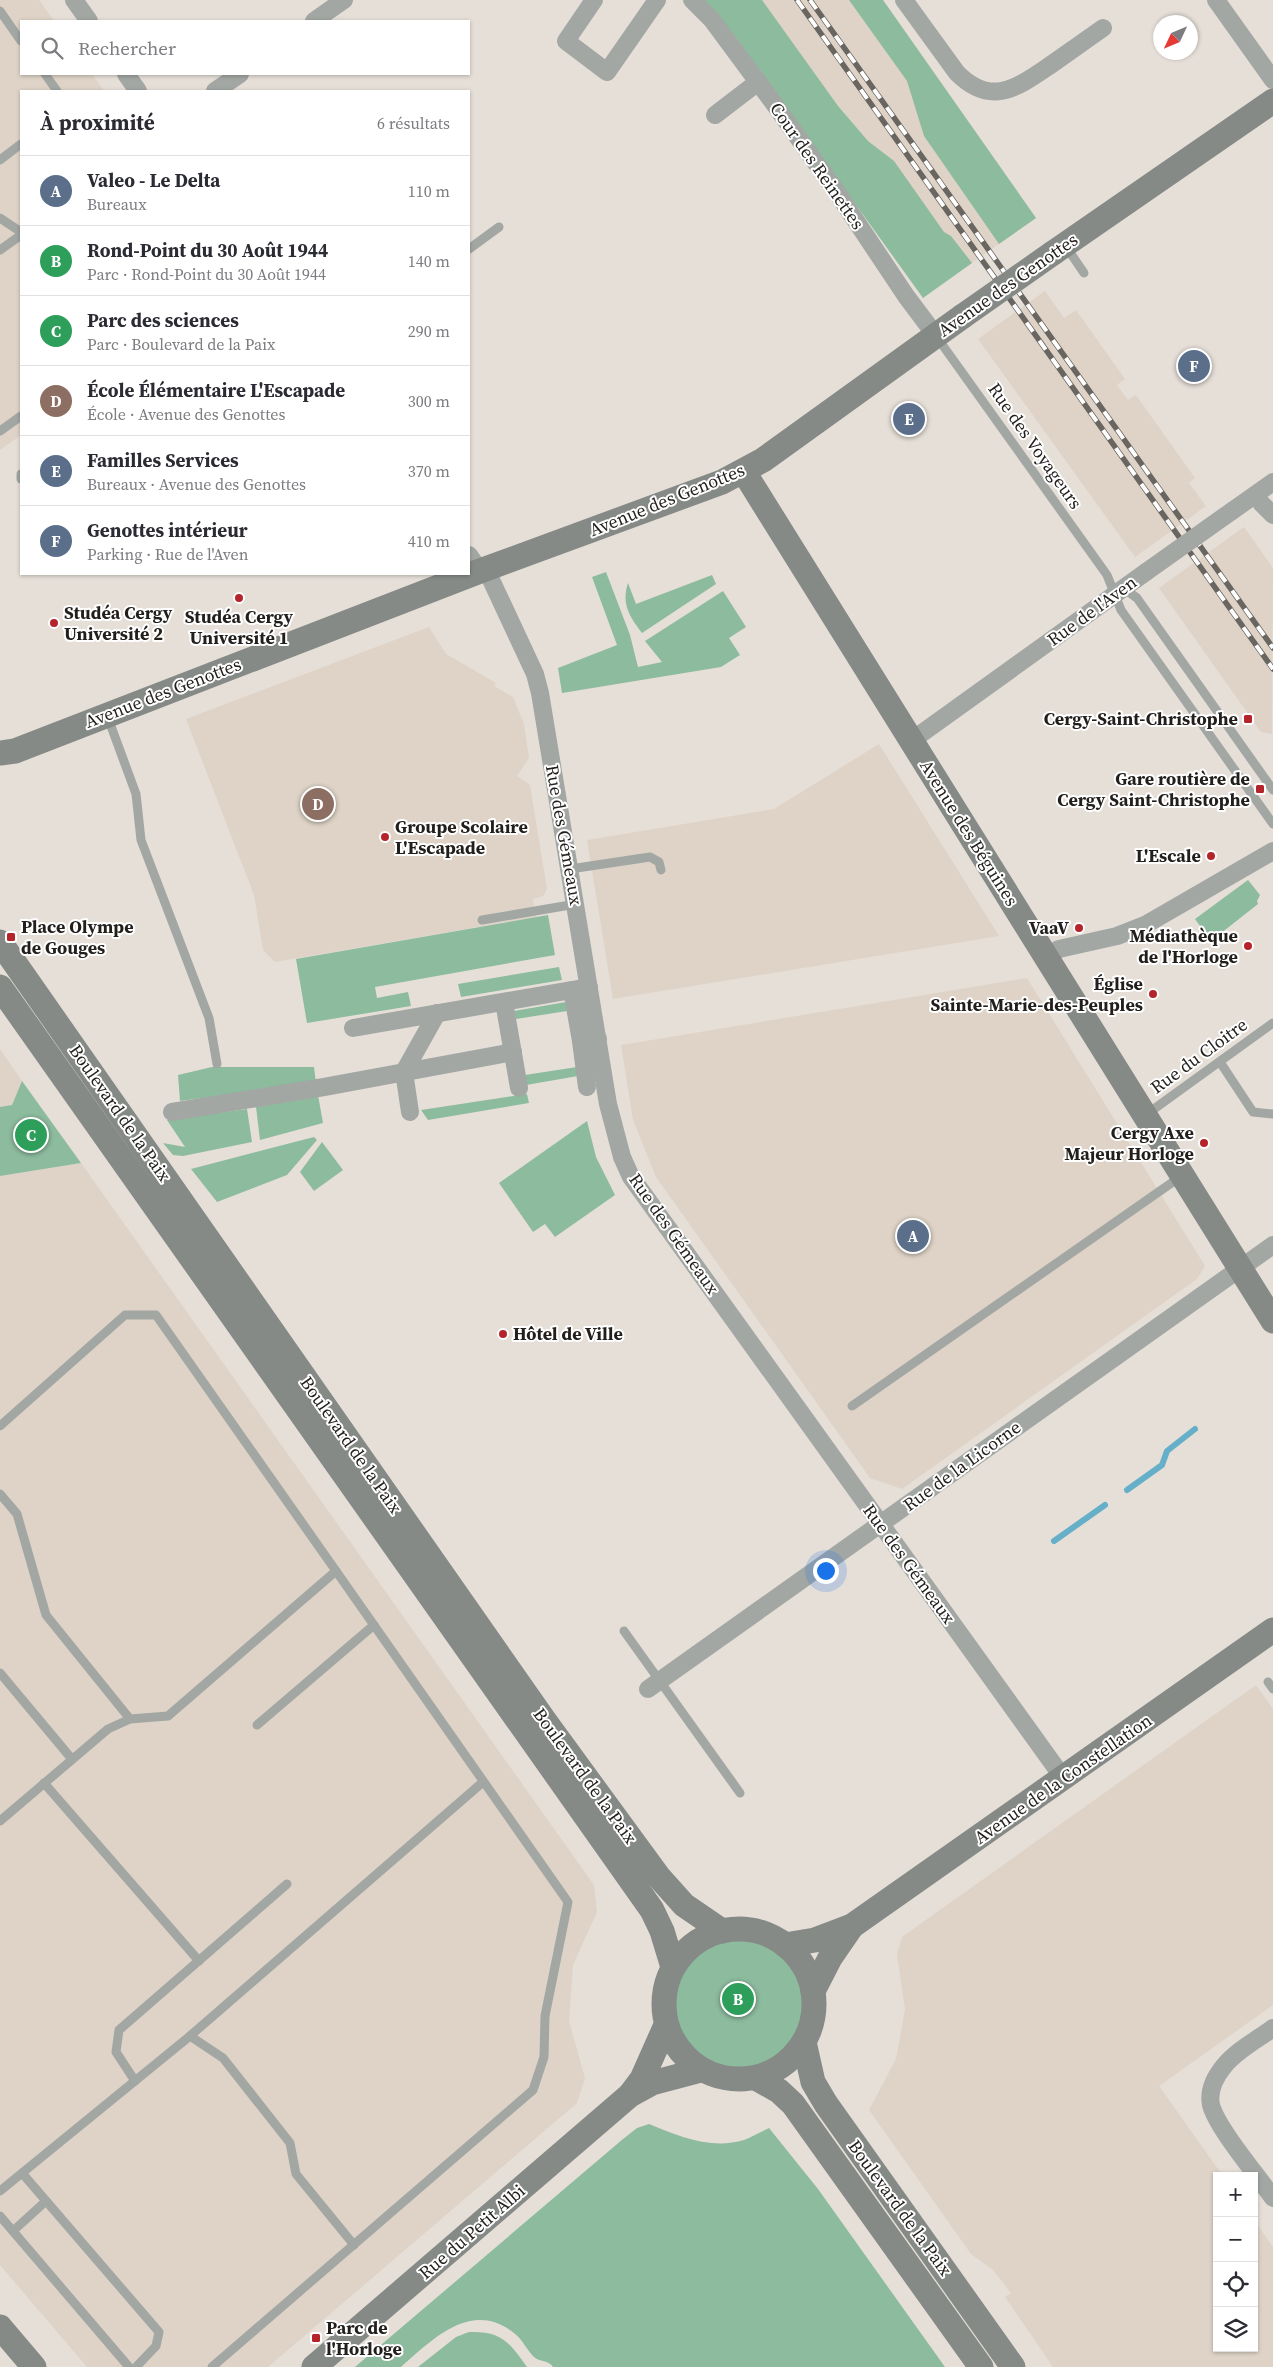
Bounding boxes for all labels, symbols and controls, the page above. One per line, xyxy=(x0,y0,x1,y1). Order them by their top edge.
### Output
north arrow xyxy=(1153,15,1198,60)
search box xyxy=(20,20,470,75)
icon: search xyxy=(38,34,66,62)
text: Rechercher xyxy=(78,35,176,61)
street label: Cour des Reinettes xyxy=(764,97,871,234)
text: À proximité xyxy=(40,108,155,137)
text: 6 résultats xyxy=(377,112,450,134)
text: Valeo - Le Delta xyxy=(87,167,220,193)
text: A xyxy=(51,180,61,202)
text: 110 m xyxy=(408,180,450,202)
text: Bureaux xyxy=(87,193,147,215)
street label: Avenue des Genottes xyxy=(933,227,1083,342)
text: Rond-Point du 30 Août 1944 xyxy=(87,237,328,263)
text: B xyxy=(51,250,61,272)
text: 140 m xyxy=(408,250,450,272)
text: Parc · Rond-Point du 30 Août 1944 xyxy=(87,263,326,285)
text: Parc des sciences xyxy=(87,307,239,333)
text: C xyxy=(51,320,61,342)
text: 290 m xyxy=(408,320,450,342)
text: Parc · Boulevard de la Paix xyxy=(87,333,275,355)
pin: F xyxy=(1178,347,1210,385)
text: École Élémentaire L'Escapade xyxy=(87,377,345,403)
street label: Rue des Voyageurs xyxy=(983,378,1088,514)
text: D xyxy=(50,390,62,412)
text: 300 m xyxy=(408,390,450,412)
pin: E xyxy=(893,400,925,438)
text: École · Avenue des Genottes xyxy=(87,403,285,425)
text: Familles Services xyxy=(87,447,239,473)
street label: Avenue des Genottes xyxy=(585,457,748,542)
text: E xyxy=(51,460,61,482)
text: 370 m xyxy=(408,460,450,482)
text: Bureaux · Avenue des Genottes xyxy=(87,473,306,495)
text: Genottes intérieur xyxy=(87,517,248,543)
text: F xyxy=(51,530,61,552)
text: 410 m xyxy=(408,530,450,552)
text: Parking · Rue de l'Aven xyxy=(87,543,248,565)
street label: Rue de l'Aven xyxy=(1042,569,1142,652)
marker: Studéa Cergy Université 1 xyxy=(233,592,245,604)
place label: Studéa Cergy Université 2 xyxy=(64,600,173,646)
place label: Studéa Cergy Université 1 xyxy=(185,604,294,650)
marker: Studéa Cergy Université 2 xyxy=(48,617,60,629)
street label: Avenue des Genottes xyxy=(81,651,245,734)
place label: Cergy-Saint-Christophe xyxy=(1044,706,1238,731)
marker: Cergy-Saint-Christophe xyxy=(1242,713,1254,725)
street label: Avenue des Béguines xyxy=(914,755,1025,911)
street label: Rue des Gémeaux xyxy=(540,763,589,908)
place label: Gare routière de Cergy Saint-Christophe xyxy=(1057,766,1250,812)
marker: Gare routière de Cergy Saint-Christophe xyxy=(1254,783,1266,795)
pin: D xyxy=(302,785,334,823)
place label: Groupe Scolaire L'Escapade xyxy=(395,814,528,860)
marker: Groupe Scolaire L'Escapade xyxy=(379,831,391,843)
place label: L'Escale xyxy=(1136,843,1201,868)
marker: L'Escale xyxy=(1205,850,1217,862)
place label: Place Olympe de Gouges xyxy=(21,914,134,960)
place label: VaaV xyxy=(1029,915,1069,940)
marker: VaaV xyxy=(1073,922,1085,934)
place label: Médiathèque de l'Horloge xyxy=(1129,923,1238,969)
marker: Place Olympe de Gouges xyxy=(5,931,17,943)
marker: Médiathèque de l'Horloge xyxy=(1242,940,1254,952)
place label: Église Sainte-Marie-des-Peuples xyxy=(930,971,1143,1017)
marker: Église Sainte-Marie-des-Peuples xyxy=(1147,988,1159,1000)
street label: Rue du Cloitre xyxy=(1145,1012,1252,1099)
street label: Boulevard de la Paix xyxy=(64,1039,177,1187)
pin: C xyxy=(15,1116,47,1154)
place label: Cergy Axe Majeur Horloge xyxy=(1064,1120,1194,1166)
marker: Cergy Axe Majeur Horloge xyxy=(1198,1137,1210,1149)
street label: Rue des Gémeaux xyxy=(623,1168,726,1300)
pin: A xyxy=(897,1217,929,1255)
place label: Hôtel de Ville xyxy=(513,1321,623,1346)
marker: Hôtel de Ville xyxy=(497,1328,509,1340)
street label: Boulevard de la Paix xyxy=(295,1371,408,1519)
street label: Rue de la Licorne xyxy=(898,1414,1026,1517)
street label: Rue des Gémeaux xyxy=(857,1499,962,1629)
your location xyxy=(813,1558,839,1584)
street label: Boulevard de la Paix xyxy=(528,1703,644,1849)
street label: Avenue de la Constellation xyxy=(969,1708,1157,1850)
pin: B xyxy=(722,1980,754,2018)
street label: Boulevard de la Paix xyxy=(843,2135,959,2281)
map controls xyxy=(1213,2172,1258,2352)
button: + xyxy=(1213,2172,1258,2217)
street label: Rue du Petit Albi xyxy=(413,2178,530,2285)
button: − xyxy=(1213,2217,1258,2262)
button: locate xyxy=(1213,2262,1258,2307)
button: layers xyxy=(1213,2307,1258,2352)
place label: Parc de l'Horloge xyxy=(326,2315,402,2361)
marker: Parc de l'Horloge xyxy=(310,2332,322,2344)

